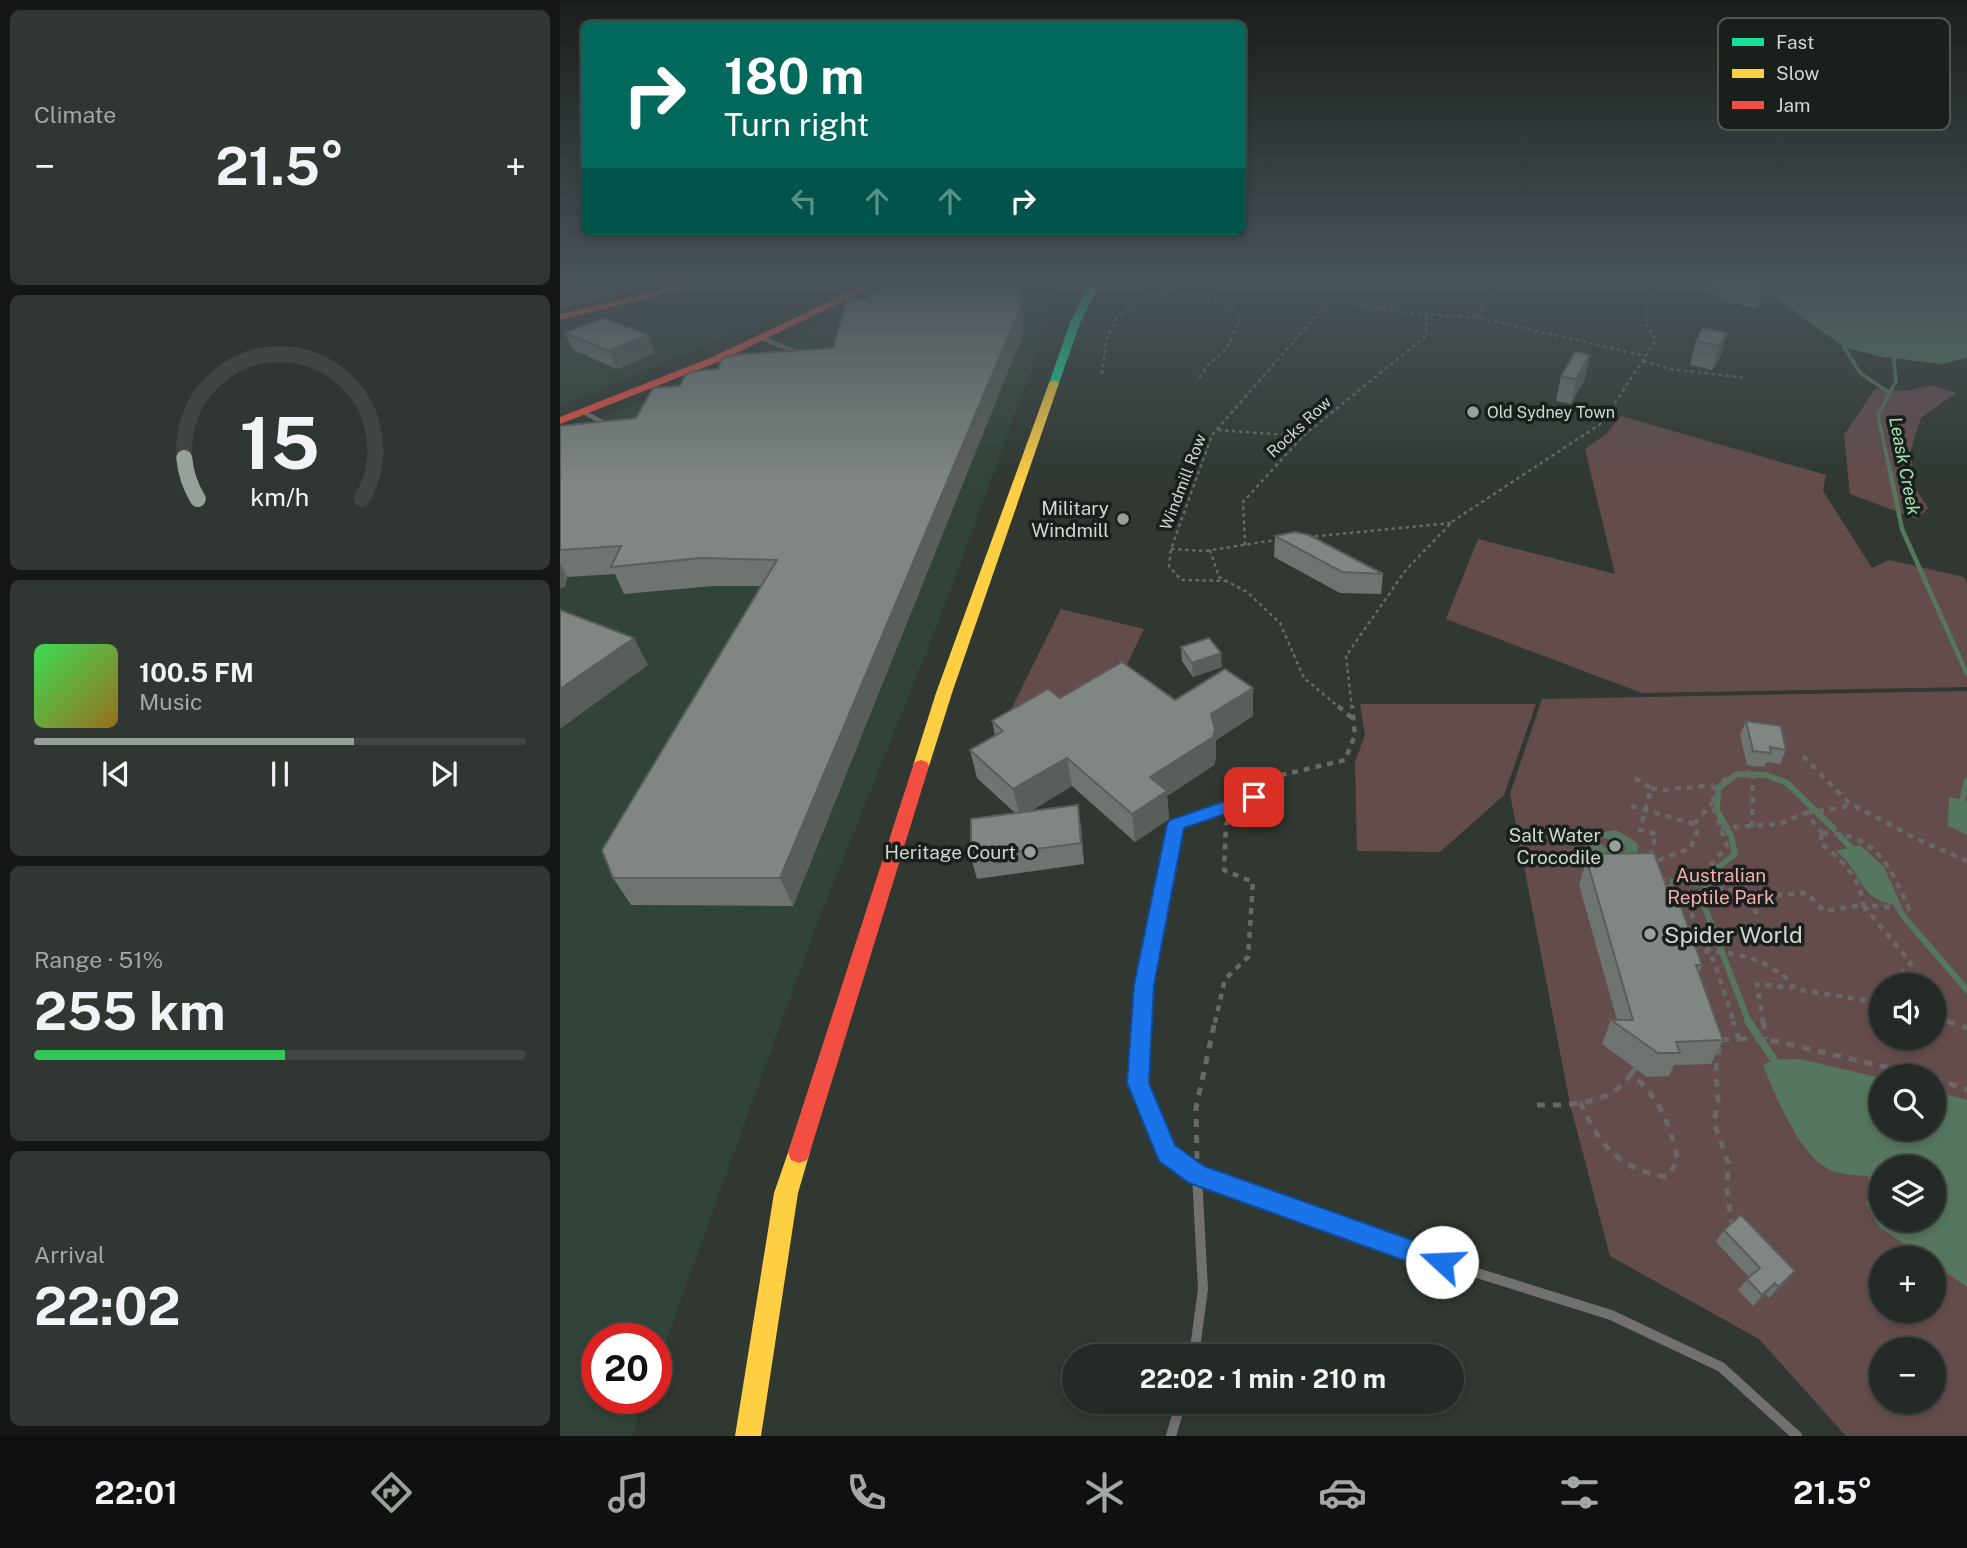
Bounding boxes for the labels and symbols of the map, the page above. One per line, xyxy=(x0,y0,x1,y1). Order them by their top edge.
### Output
legend xyxy=(1718,18,1950,130)
text: Fast xyxy=(1776,31,1814,53)
text: Slow xyxy=(1776,62,1820,84)
text: Jam xyxy=(1776,94,1810,116)
street label: Rocks Row xyxy=(1263,392,1335,462)
place label: Old Sydney Town xyxy=(1487,403,1615,422)
marker: Old Sydney Town xyxy=(1465,404,1481,420)
water label: Leask Creek xyxy=(1885,415,1925,517)
street label: Windmill Row xyxy=(1156,431,1210,533)
place label: Military Windmill xyxy=(1031,497,1109,541)
marker: Military Windmill xyxy=(1115,511,1131,527)
pin xyxy=(1224,767,1284,827)
place label: Salt Water Crocodile xyxy=(1509,824,1601,868)
marker: Salt Water Crocodile xyxy=(1607,838,1623,854)
place label: Heritage Court xyxy=(885,841,1016,863)
marker: Heritage Court xyxy=(1022,844,1038,860)
park label: Australian Reptile Park xyxy=(1667,864,1775,908)
place label: Spider World xyxy=(1664,921,1803,948)
marker: Spider World xyxy=(1642,926,1658,942)
position arrow xyxy=(1405,1225,1479,1299)
speed limit sign: 20 xyxy=(581,1323,672,1414)

